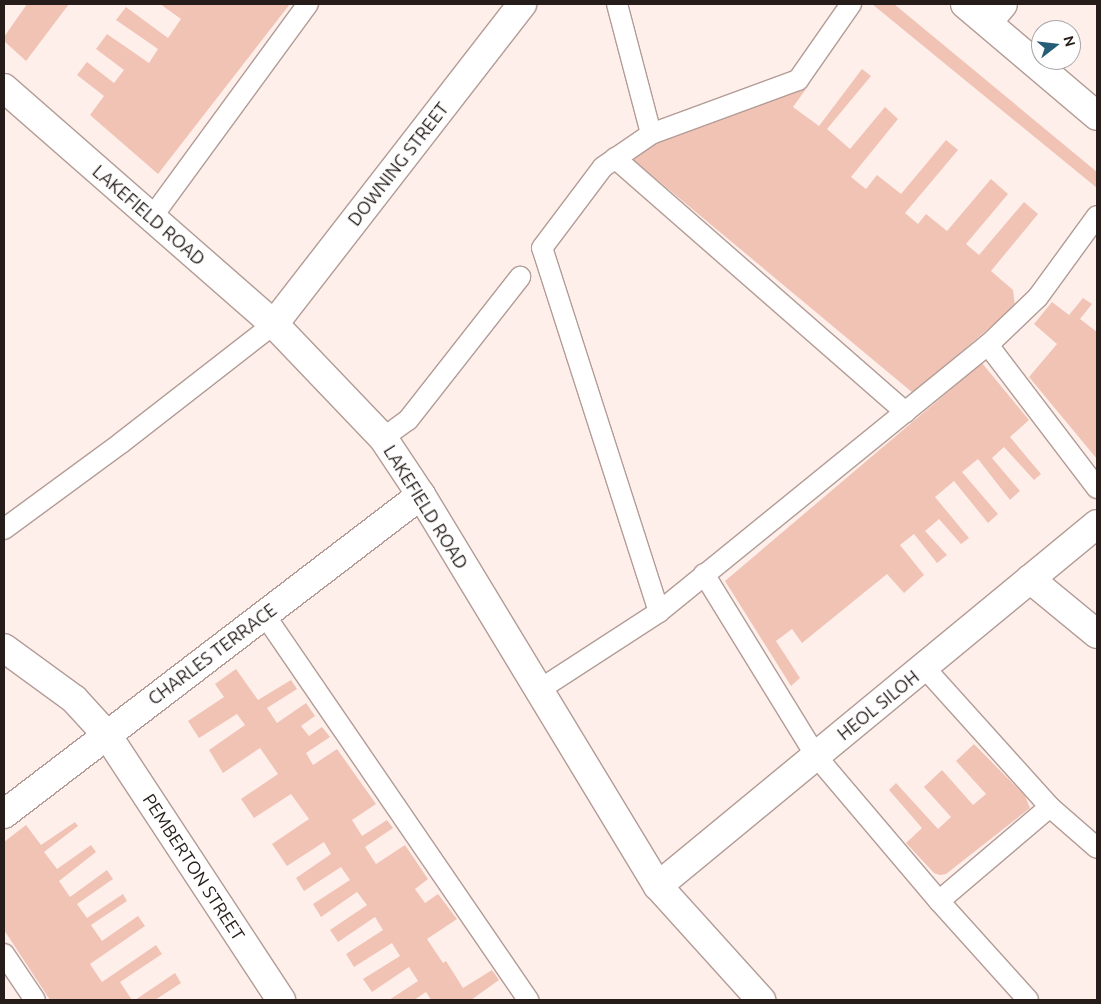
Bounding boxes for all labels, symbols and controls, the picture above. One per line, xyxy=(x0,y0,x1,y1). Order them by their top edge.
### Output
north arrow xyxy=(1031,20,1081,70)
text: N xyxy=(1060,34,1079,48)
street label: DOWNING STREET xyxy=(343,98,453,230)
street label: LAKEFIELD ROAD xyxy=(88,160,210,270)
street label: LAKEFIELD ROAD xyxy=(379,441,473,573)
street label: CHARLES TERRACE xyxy=(144,599,280,709)
street label: HEOL SILOH xyxy=(833,666,923,744)
street label: PEMBERTON STREET xyxy=(138,790,250,944)

